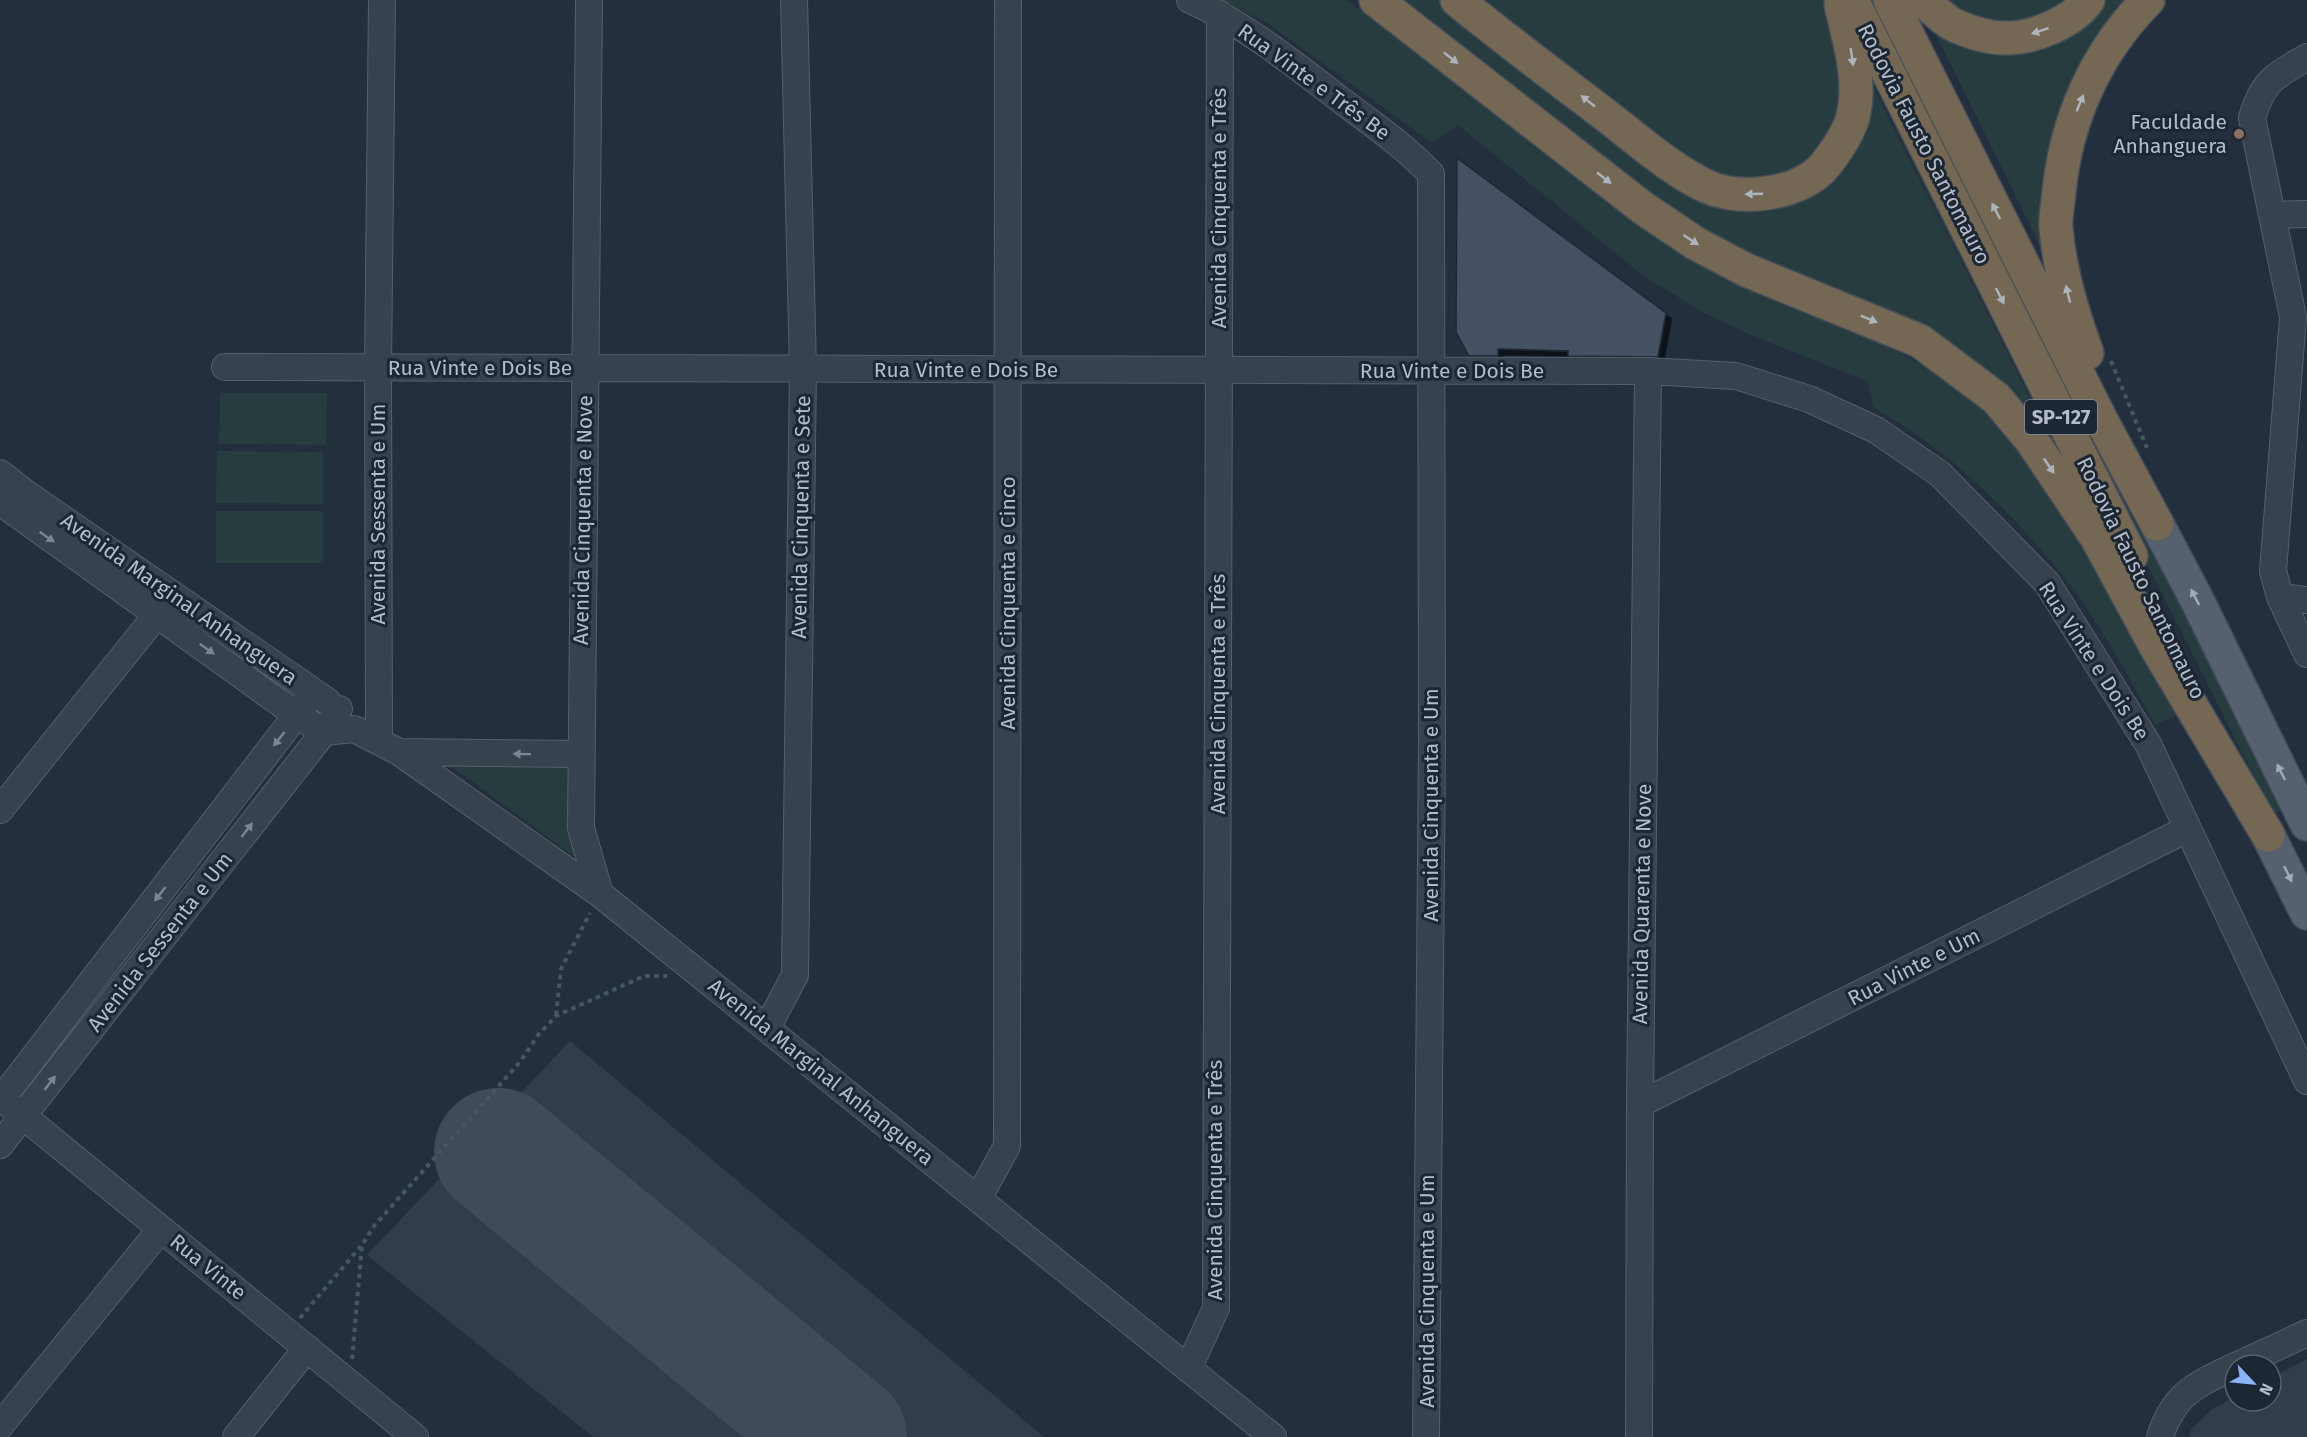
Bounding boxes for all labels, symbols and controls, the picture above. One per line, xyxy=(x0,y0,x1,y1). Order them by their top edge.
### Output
street label: Rua Vinte e Três Be xyxy=(1233,18,1395,146)
street label: Rodovia Fausto Santomauro xyxy=(1852,19,1996,269)
one-way arrow xyxy=(2031,27,2049,36)
one-way arrow xyxy=(1848,48,1857,67)
one-way arrow xyxy=(1443,51,1458,63)
street label: Avenida Cinquenta e Três xyxy=(1206,88,1232,328)
one-way arrow xyxy=(2075,93,2085,111)
one-way arrow xyxy=(1580,96,1595,108)
place label: Faculdade Anhanguera xyxy=(2113,109,2227,159)
marker: Faculdade Anhanguera xyxy=(2232,127,2246,141)
one-way arrow xyxy=(1597,171,1612,183)
one-way arrow xyxy=(1745,189,1764,199)
one-way arrow xyxy=(1992,202,2001,219)
one-way arrow xyxy=(1683,235,1699,246)
one-way arrow xyxy=(2063,285,2072,303)
one-way arrow xyxy=(1996,288,2005,305)
one-way arrow xyxy=(1860,315,1878,324)
street label: Rua Vinte e Dois Be xyxy=(388,355,572,381)
street label: Rua Vinte e Dois Be xyxy=(874,357,1058,383)
street label: Rua Vinte e Dois Be xyxy=(1360,358,1544,384)
street label: Avenida Cinquenta e Nove xyxy=(568,395,598,645)
street label: Avenida Cinquenta e Sete xyxy=(786,395,816,639)
road number: SP-127 xyxy=(2025,400,2097,434)
street label: Avenida Sessenta e Um xyxy=(365,404,391,624)
street label: Rodovia Fausto Santomauro xyxy=(2071,453,2211,703)
one-way arrow xyxy=(2043,458,2055,474)
street label: Avenida Cinquenta e Cinco xyxy=(995,476,1021,730)
street label: Avenida Marginal Anhanguera xyxy=(56,507,302,691)
one-way arrow xyxy=(39,531,55,543)
street label: Avenida Cinquenta e Três xyxy=(1205,574,1231,814)
street label: Rua Vinte e Dois Be xyxy=(2033,577,2155,745)
one-way arrow xyxy=(2190,588,2200,605)
one-way arrow xyxy=(198,643,214,655)
street label: Avenida Cinquenta e Um xyxy=(1418,688,1444,922)
one-way arrow xyxy=(274,732,286,747)
one-way arrow xyxy=(513,749,532,759)
one-way arrow xyxy=(2277,763,2286,780)
street label: Avenida Quarenta e Nove xyxy=(1627,784,1657,1024)
one-way arrow xyxy=(241,822,254,838)
street label: Avenida Sessenta e Um xyxy=(82,847,238,1037)
one-way arrow xyxy=(2283,865,2292,882)
one-way arrow xyxy=(154,886,167,902)
street label: Rua Vinte e Um xyxy=(1843,922,1985,1012)
street label: Avenida Marginal Anhanguera xyxy=(703,973,939,1171)
street label: Avenida Cinquenta e Três xyxy=(1202,1060,1228,1300)
one-way arrow xyxy=(43,1075,56,1091)
street label: Avenida Cinquenta e Um xyxy=(1414,1174,1440,1408)
street label: Rua Vinte xyxy=(165,1228,251,1306)
north arrow xyxy=(2223,1353,2283,1413)
text: N xyxy=(2255,1380,2277,1398)

